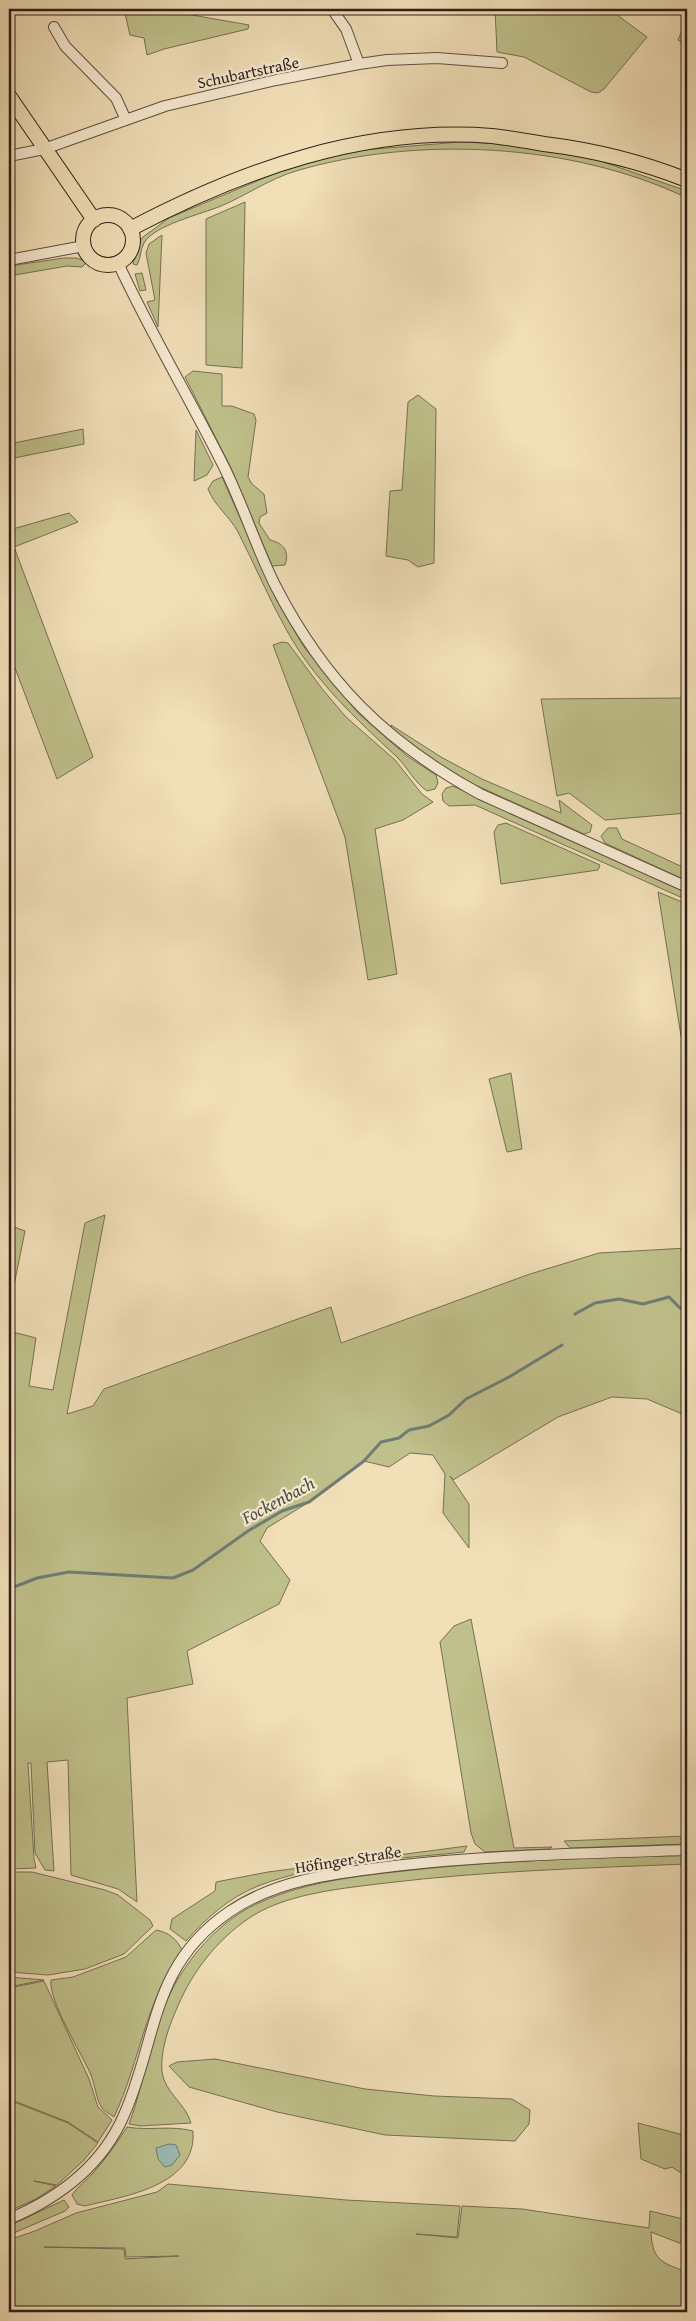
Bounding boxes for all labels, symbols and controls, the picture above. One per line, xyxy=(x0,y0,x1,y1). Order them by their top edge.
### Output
street label: Schubartstraße xyxy=(195,50,301,94)
water label: Fockenbach xyxy=(236,1469,319,1531)
street label: Höfinger Straße xyxy=(293,1839,403,1879)

